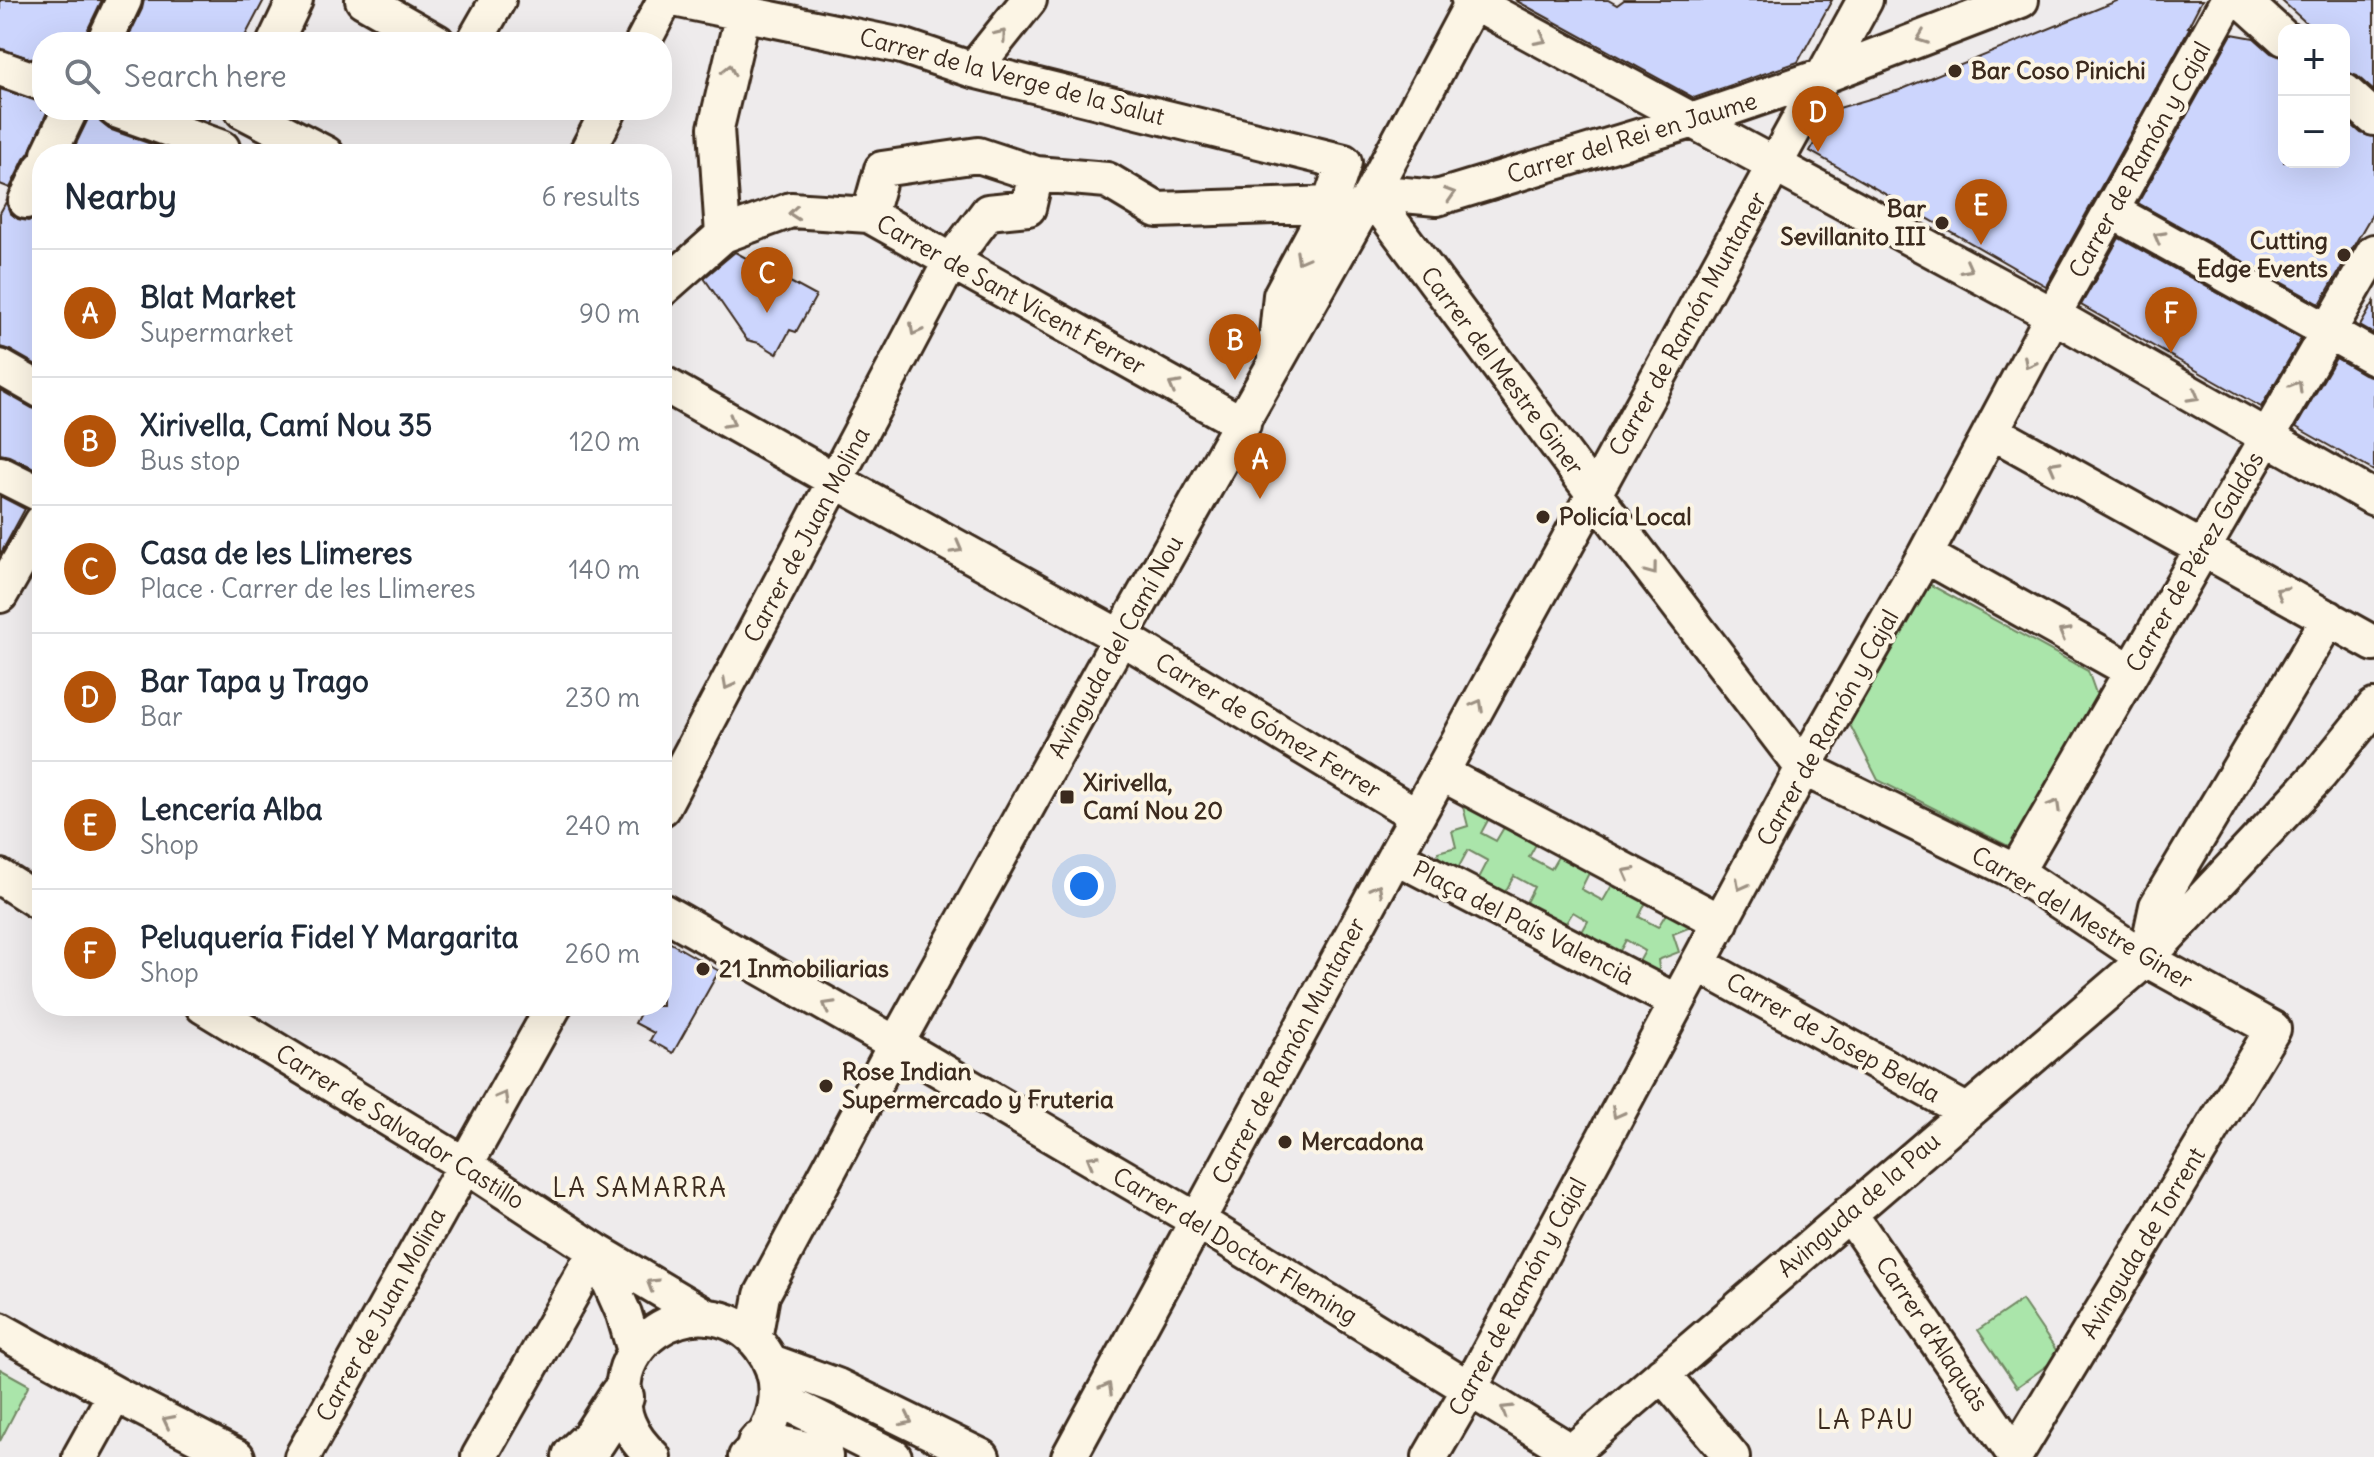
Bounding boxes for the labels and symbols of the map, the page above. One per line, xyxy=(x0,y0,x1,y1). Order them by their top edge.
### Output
street label: Carrer de la Verge de la Salut xyxy=(856,21,1168,131)
one-way arrow xyxy=(1916,28,1930,45)
one-way arrow xyxy=(1533,29,1548,44)
one-way arrow xyxy=(991,30,1006,44)
street label: Carrer de Ramón y Cajal xyxy=(2062,36,2217,283)
place label: Bar Coso Pinichi xyxy=(1971,55,2146,85)
marker: Bar Coso Pinichi xyxy=(1946,62,1964,80)
one-way arrow xyxy=(720,64,737,78)
street label: Carrer del Rei en Jaume xyxy=(1503,85,1760,189)
pin: D xyxy=(1792,86,1844,152)
pin: E xyxy=(1955,179,2007,245)
street label: Carrer de Ramón Muntaner xyxy=(1602,186,1773,461)
one-way arrow xyxy=(1442,187,1456,203)
place label: Bar Sevillanito III xyxy=(1780,193,1927,251)
one-way arrow xyxy=(787,204,800,221)
street label: Carrer de Sant Vicent Ferrer xyxy=(872,208,1152,381)
marker: Bar Sevillanito III xyxy=(1933,214,1951,232)
place label: Cutting Edge Events xyxy=(2197,225,2328,283)
one-way arrow xyxy=(2153,231,2168,247)
marker: Cutting Edge Events xyxy=(2335,246,2353,264)
pin: C xyxy=(741,247,793,313)
one-way arrow xyxy=(1295,250,1311,264)
one-way arrow xyxy=(1959,259,1973,274)
street label: Carrer del Mestre Giner xyxy=(1415,260,1591,481)
pin: F xyxy=(2145,287,2197,353)
pin: B xyxy=(1209,314,1261,380)
one-way arrow xyxy=(910,322,925,336)
one-way arrow xyxy=(2023,354,2038,369)
one-way arrow xyxy=(2287,380,2303,395)
one-way arrow xyxy=(1168,381,1183,396)
one-way arrow xyxy=(2186,386,2200,401)
one-way arrow xyxy=(722,412,736,427)
street label: Carrer de Juan Molina xyxy=(737,422,876,647)
pin: A xyxy=(1234,433,1286,499)
street label: Carrer de Pérez Galdós xyxy=(2119,446,2270,677)
one-way arrow xyxy=(2048,460,2063,476)
place label: Policía Local xyxy=(1559,501,1692,531)
marker: Policía Local xyxy=(1534,508,1552,526)
street label: Avinguda del Camí Nou xyxy=(1041,530,1189,763)
one-way arrow xyxy=(948,538,963,554)
one-way arrow xyxy=(1642,561,1656,576)
one-way arrow xyxy=(2276,586,2290,602)
street label: Carrer de Ramón y Cajal xyxy=(1750,604,1905,851)
one-way arrow xyxy=(2058,627,2073,643)
street label: Carrer de Gómez Ferrer xyxy=(1150,646,1387,805)
one-way arrow xyxy=(723,675,738,690)
one-way arrow xyxy=(1469,699,1484,713)
place label: Xirivella, Camí Nou 20 xyxy=(1083,767,1223,825)
marker: Xirivella, Camí Nou 20 xyxy=(1058,788,1076,806)
one-way arrow xyxy=(2045,799,2061,814)
street label: Carrer del Mestre Giner xyxy=(1966,839,2199,995)
street label: Plaça del País Valencià xyxy=(1408,853,1639,991)
your location xyxy=(1064,866,1104,906)
one-way arrow xyxy=(1621,867,1636,882)
one-way arrow xyxy=(1736,876,1751,891)
one-way arrow xyxy=(1367,883,1383,898)
street label: Carrer de Ramón Muntaner xyxy=(1205,912,1371,1189)
place label: 21 Inmobiliarias xyxy=(719,953,889,983)
marker: 21 Inmobiliarias xyxy=(694,960,712,978)
street label: Carrer de Josep Belda xyxy=(1721,966,1946,1108)
one-way arrow xyxy=(822,1000,837,1016)
street label: Carrer de Salvador Castillo xyxy=(271,1037,531,1215)
place label: Rose Indian Supermercado y Fruteria xyxy=(842,1056,1114,1114)
marker: Rose Indian Supermercado y Fruteria xyxy=(817,1077,835,1095)
one-way arrow xyxy=(493,1091,509,1105)
one-way arrow xyxy=(1612,1105,1627,1120)
street label: Avinguda de la Pau xyxy=(1771,1125,1946,1283)
place label: Mercadona xyxy=(1301,1126,1424,1156)
marker: Mercadona xyxy=(1276,1133,1294,1151)
street label: Avinguda de Torrent xyxy=(2073,1141,2211,1344)
one-way arrow xyxy=(1086,1154,1101,1170)
street label: Carrer del Doctor Fleming xyxy=(1108,1160,1363,1330)
district label: LA SAMARRA xyxy=(552,1171,728,1204)
street label: Carrer de Ramón y Cajal xyxy=(1442,1172,1593,1421)
street label: Carrer de Juan Molina xyxy=(309,1202,451,1427)
street label: Carrer d'Alaquàs xyxy=(1870,1250,1996,1417)
one-way arrow xyxy=(646,1278,661,1294)
one-way arrow xyxy=(1097,1382,1112,1397)
district label: LA PAU xyxy=(1817,1403,1915,1436)
one-way arrow xyxy=(1500,1405,1515,1420)
one-way arrow xyxy=(898,1410,913,1426)
one-way arrow xyxy=(162,1416,176,1431)

